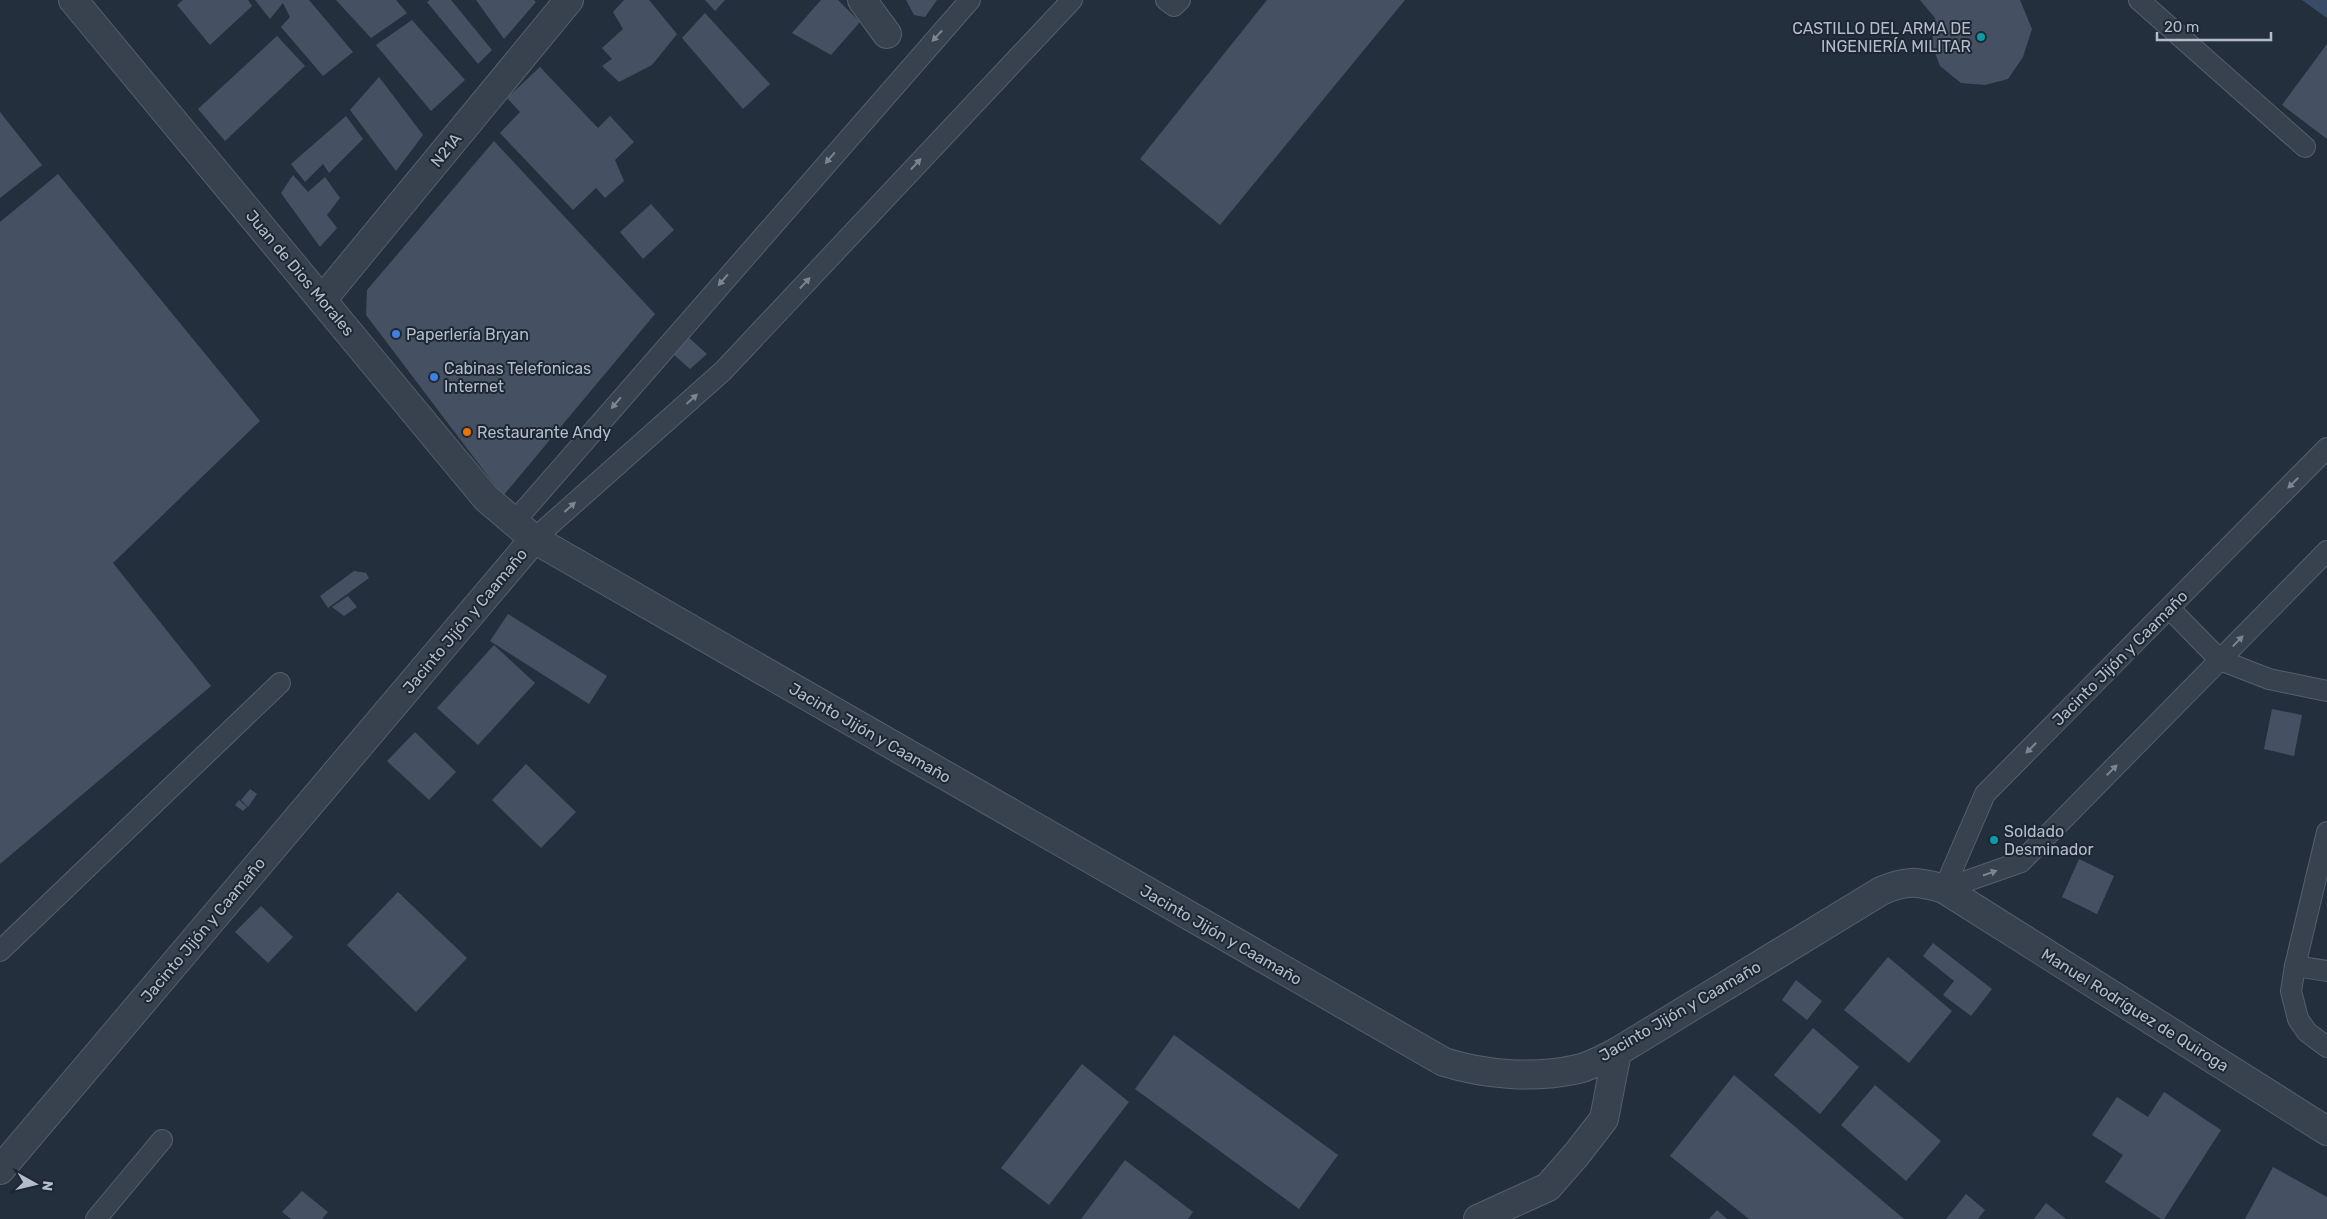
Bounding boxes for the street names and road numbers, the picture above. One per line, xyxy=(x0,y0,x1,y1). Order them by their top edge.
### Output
street label: N21A xyxy=(427,129,466,171)
street label: Juan de Dios Morales xyxy=(242,206,358,340)
street label: Jacinto Jijón y Caamaño xyxy=(399,545,531,697)
street label: Jacinto Jijón y Caamaño xyxy=(2048,586,2192,730)
street label: Jacinto Jijón y Caamaño xyxy=(786,679,954,787)
street label: Jacinto Jijón y Caamaño xyxy=(137,854,269,1006)
street label: Jacinto Jijón y Caamaño xyxy=(1137,881,1305,989)
street label: Manuel Rodríguez de Quiroga xyxy=(2038,944,2232,1076)
street label: Jacinto Jijón y Caamaño xyxy=(1596,957,1764,1065)

